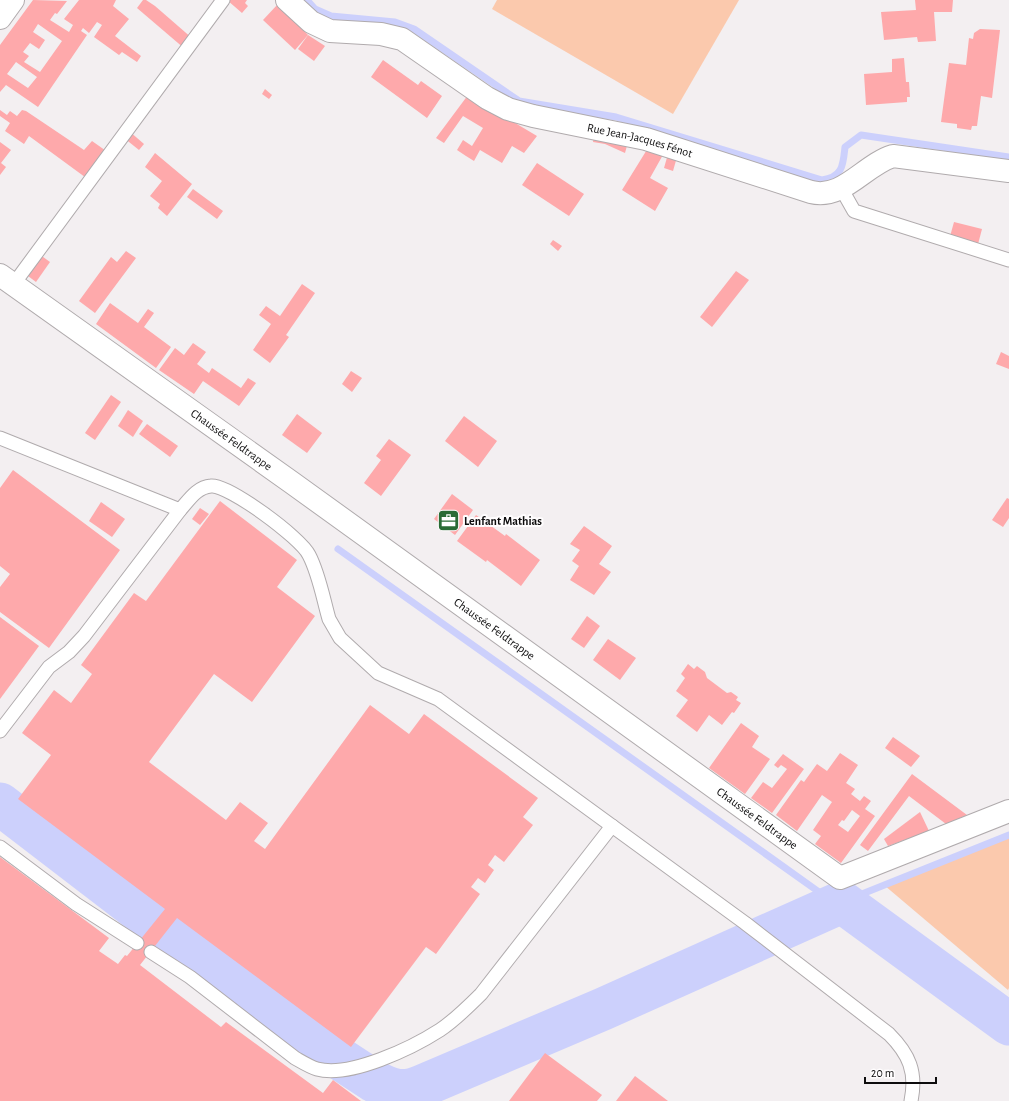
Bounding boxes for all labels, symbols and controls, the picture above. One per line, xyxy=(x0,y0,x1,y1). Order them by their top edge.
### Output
street label: Rue Jean-Jacques Fénot xyxy=(586,121,694,160)
street label: Chaussée Feldtrappe xyxy=(189,407,274,472)
office icon: Lenfant Mathias xyxy=(436,508,462,534)
place label: Lenfant Mathias xyxy=(464,515,542,527)
street label: Chaussée Feldtrappe xyxy=(452,596,537,662)
street label: Chaussée Feldtrappe xyxy=(715,785,800,851)
scale bar xyxy=(865,1059,936,1085)
text: 20 m xyxy=(871,1067,894,1079)

